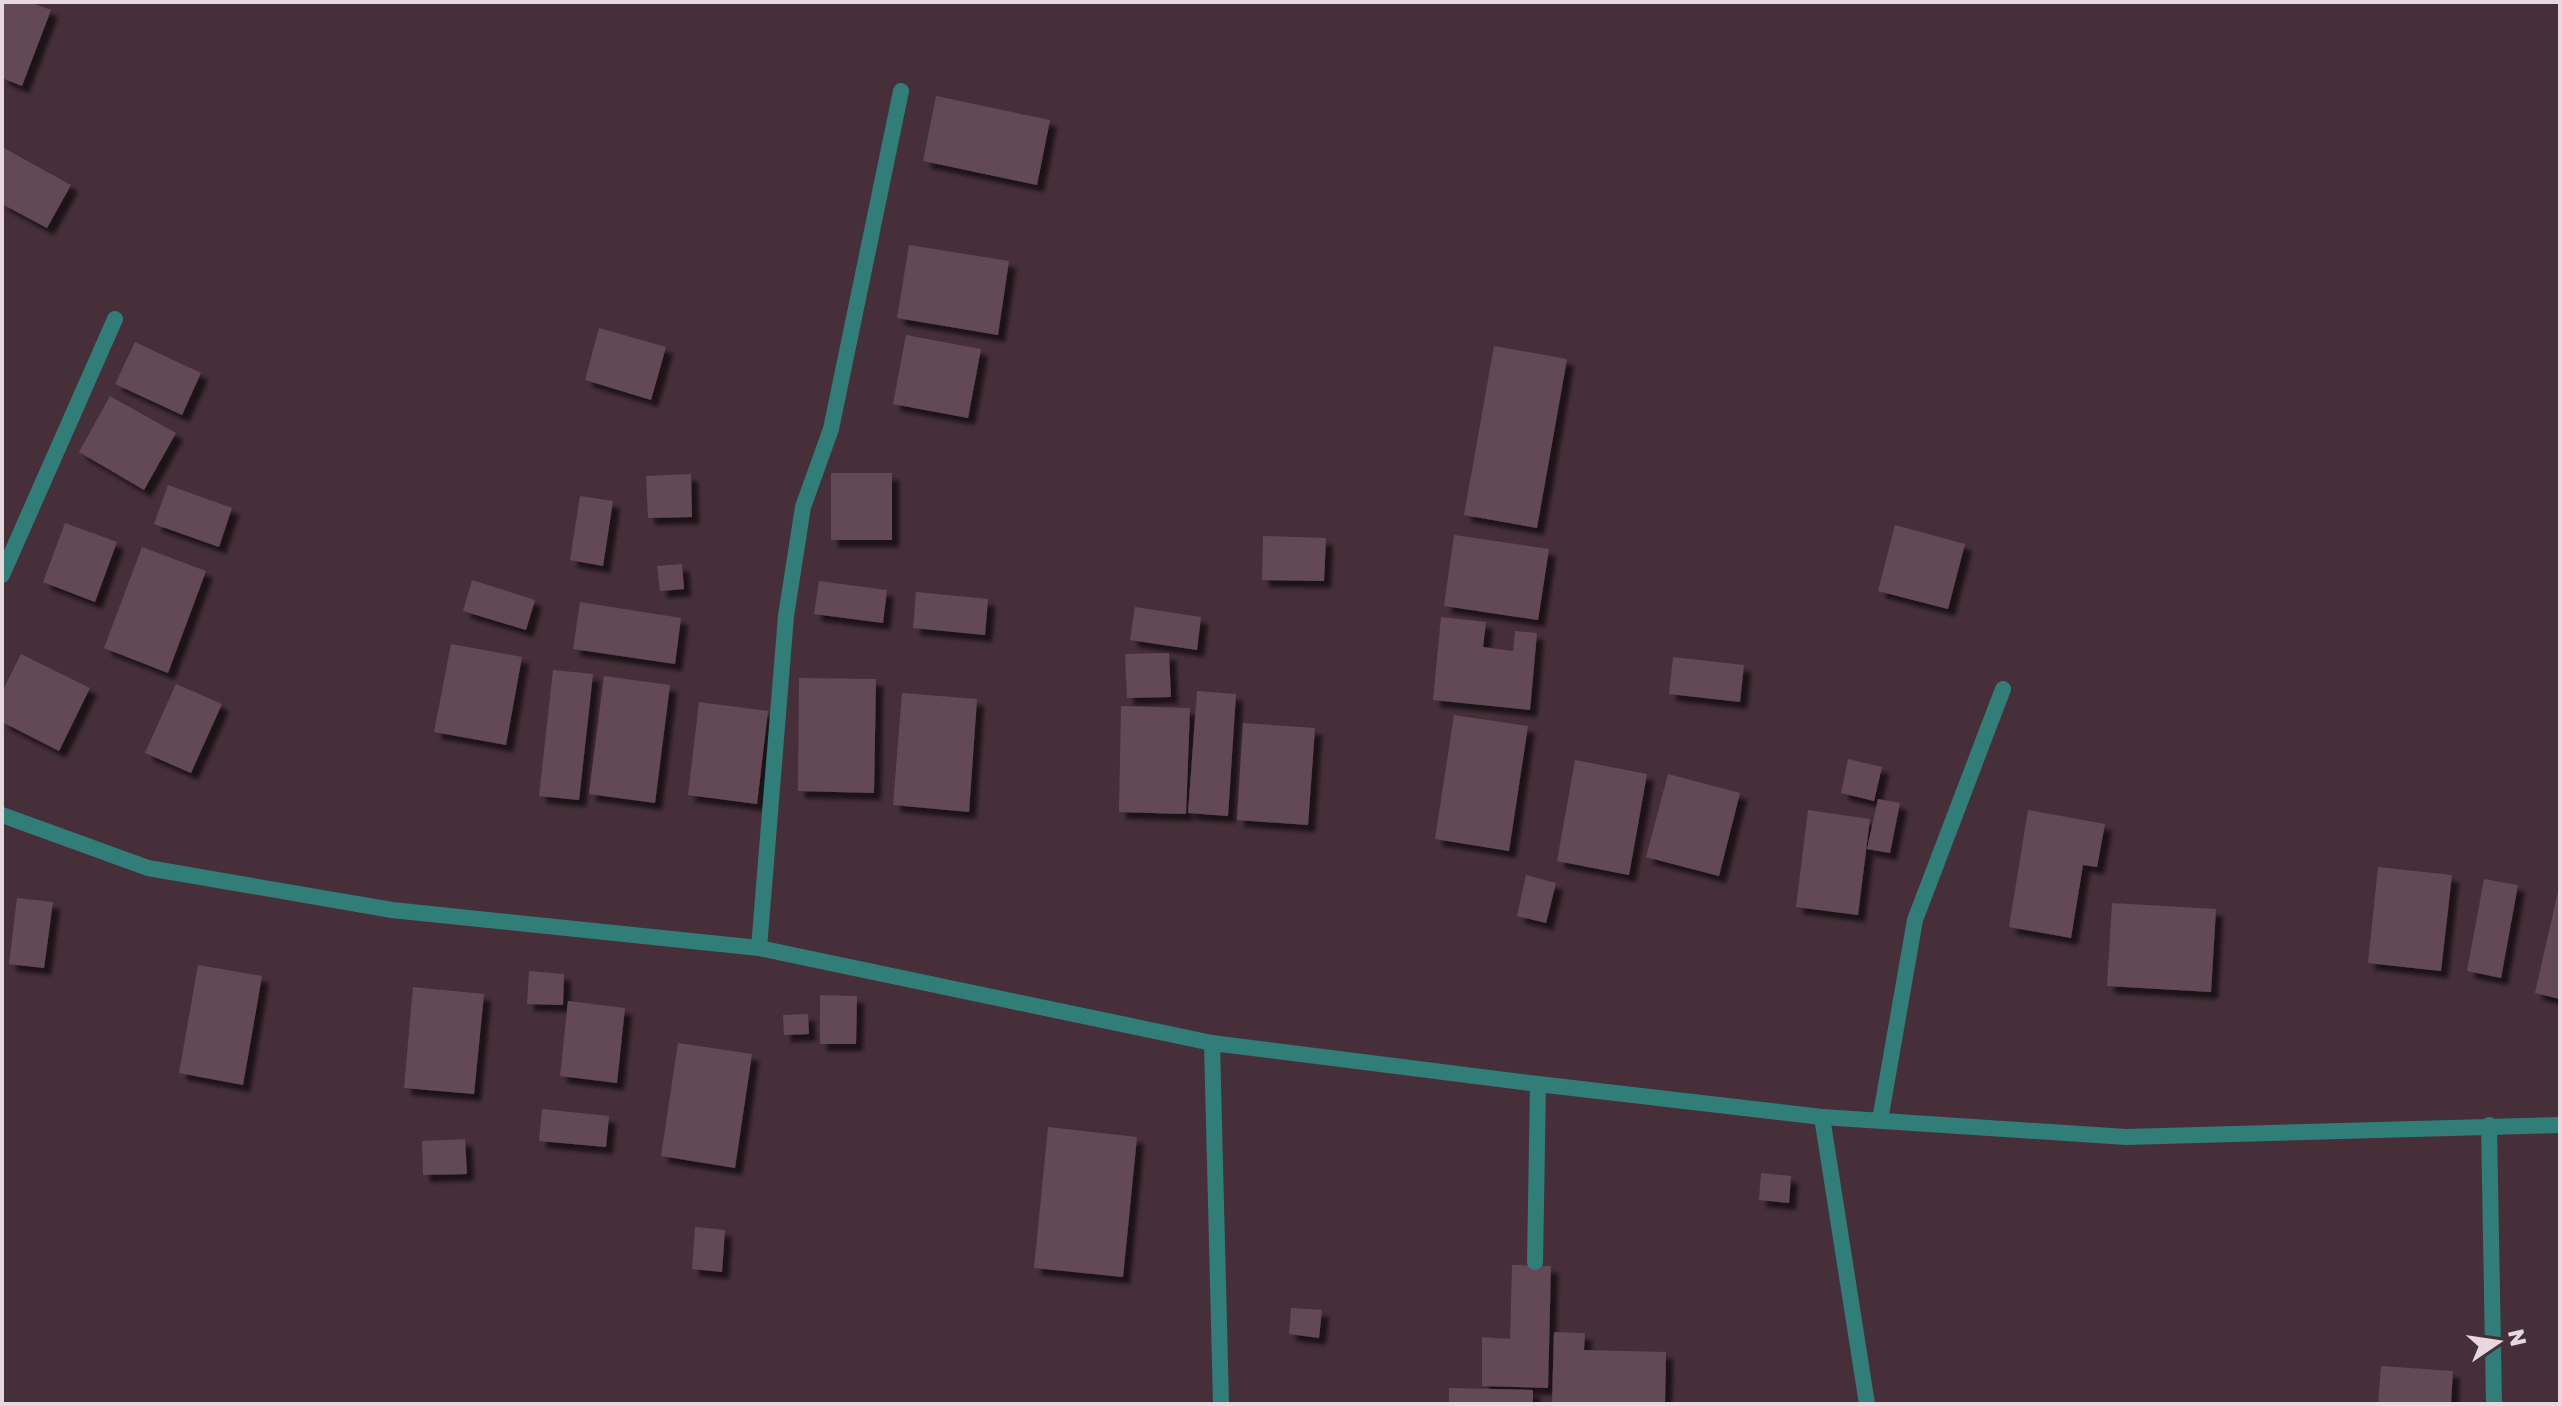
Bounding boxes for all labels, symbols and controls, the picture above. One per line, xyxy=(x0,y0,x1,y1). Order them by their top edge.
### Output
north arrow xyxy=(2458,1302,2538,1382)
text: N xyxy=(2503,1326,2533,1349)

